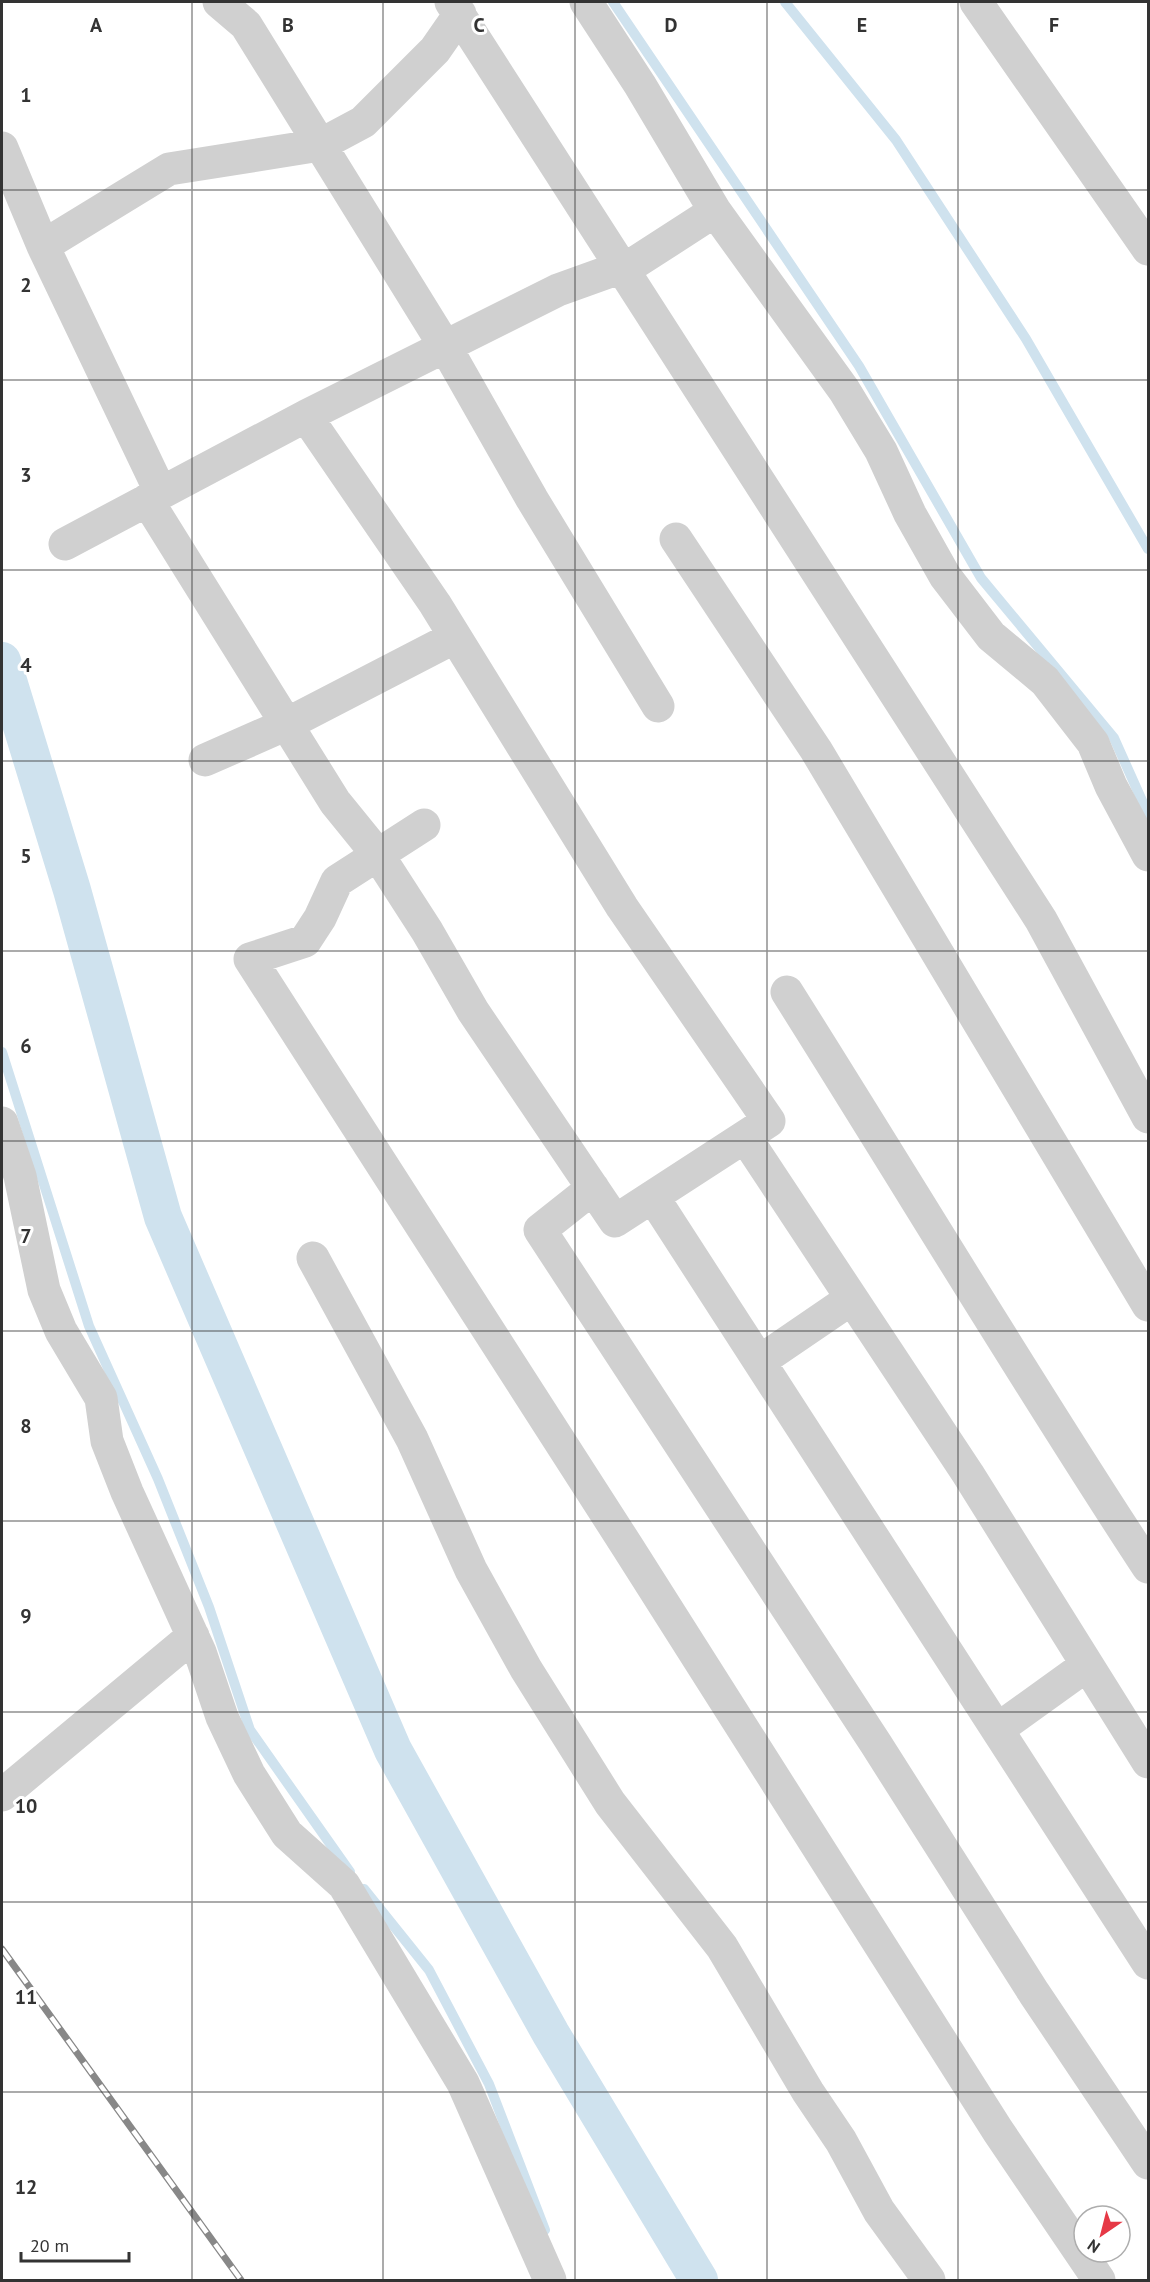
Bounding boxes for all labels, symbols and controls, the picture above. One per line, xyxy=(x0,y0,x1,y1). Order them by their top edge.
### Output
text: A xyxy=(90,12,103,38)
text: B xyxy=(282,12,294,38)
text: C xyxy=(473,12,485,38)
text: D xyxy=(665,12,678,38)
text: E xyxy=(857,12,867,38)
text: F xyxy=(1049,12,1059,38)
text: 1 xyxy=(20,82,32,108)
text: 2 xyxy=(20,272,32,298)
text: 3 xyxy=(20,462,32,488)
text: 4 xyxy=(20,652,32,678)
text: 5 xyxy=(20,843,32,869)
text: 6 xyxy=(20,1033,32,1059)
text: 7 xyxy=(20,1223,32,1249)
text: 8 xyxy=(20,1413,32,1439)
text: 9 xyxy=(20,1603,32,1629)
text: 10 xyxy=(15,1793,37,1819)
text: 11 xyxy=(15,1984,37,2010)
text: 12 xyxy=(15,2174,37,2200)
north arrow xyxy=(1072,2204,1132,2264)
scale bar xyxy=(21,2225,129,2263)
text: 20 m xyxy=(30,2234,69,2257)
text: N xyxy=(1083,2235,1103,2257)

